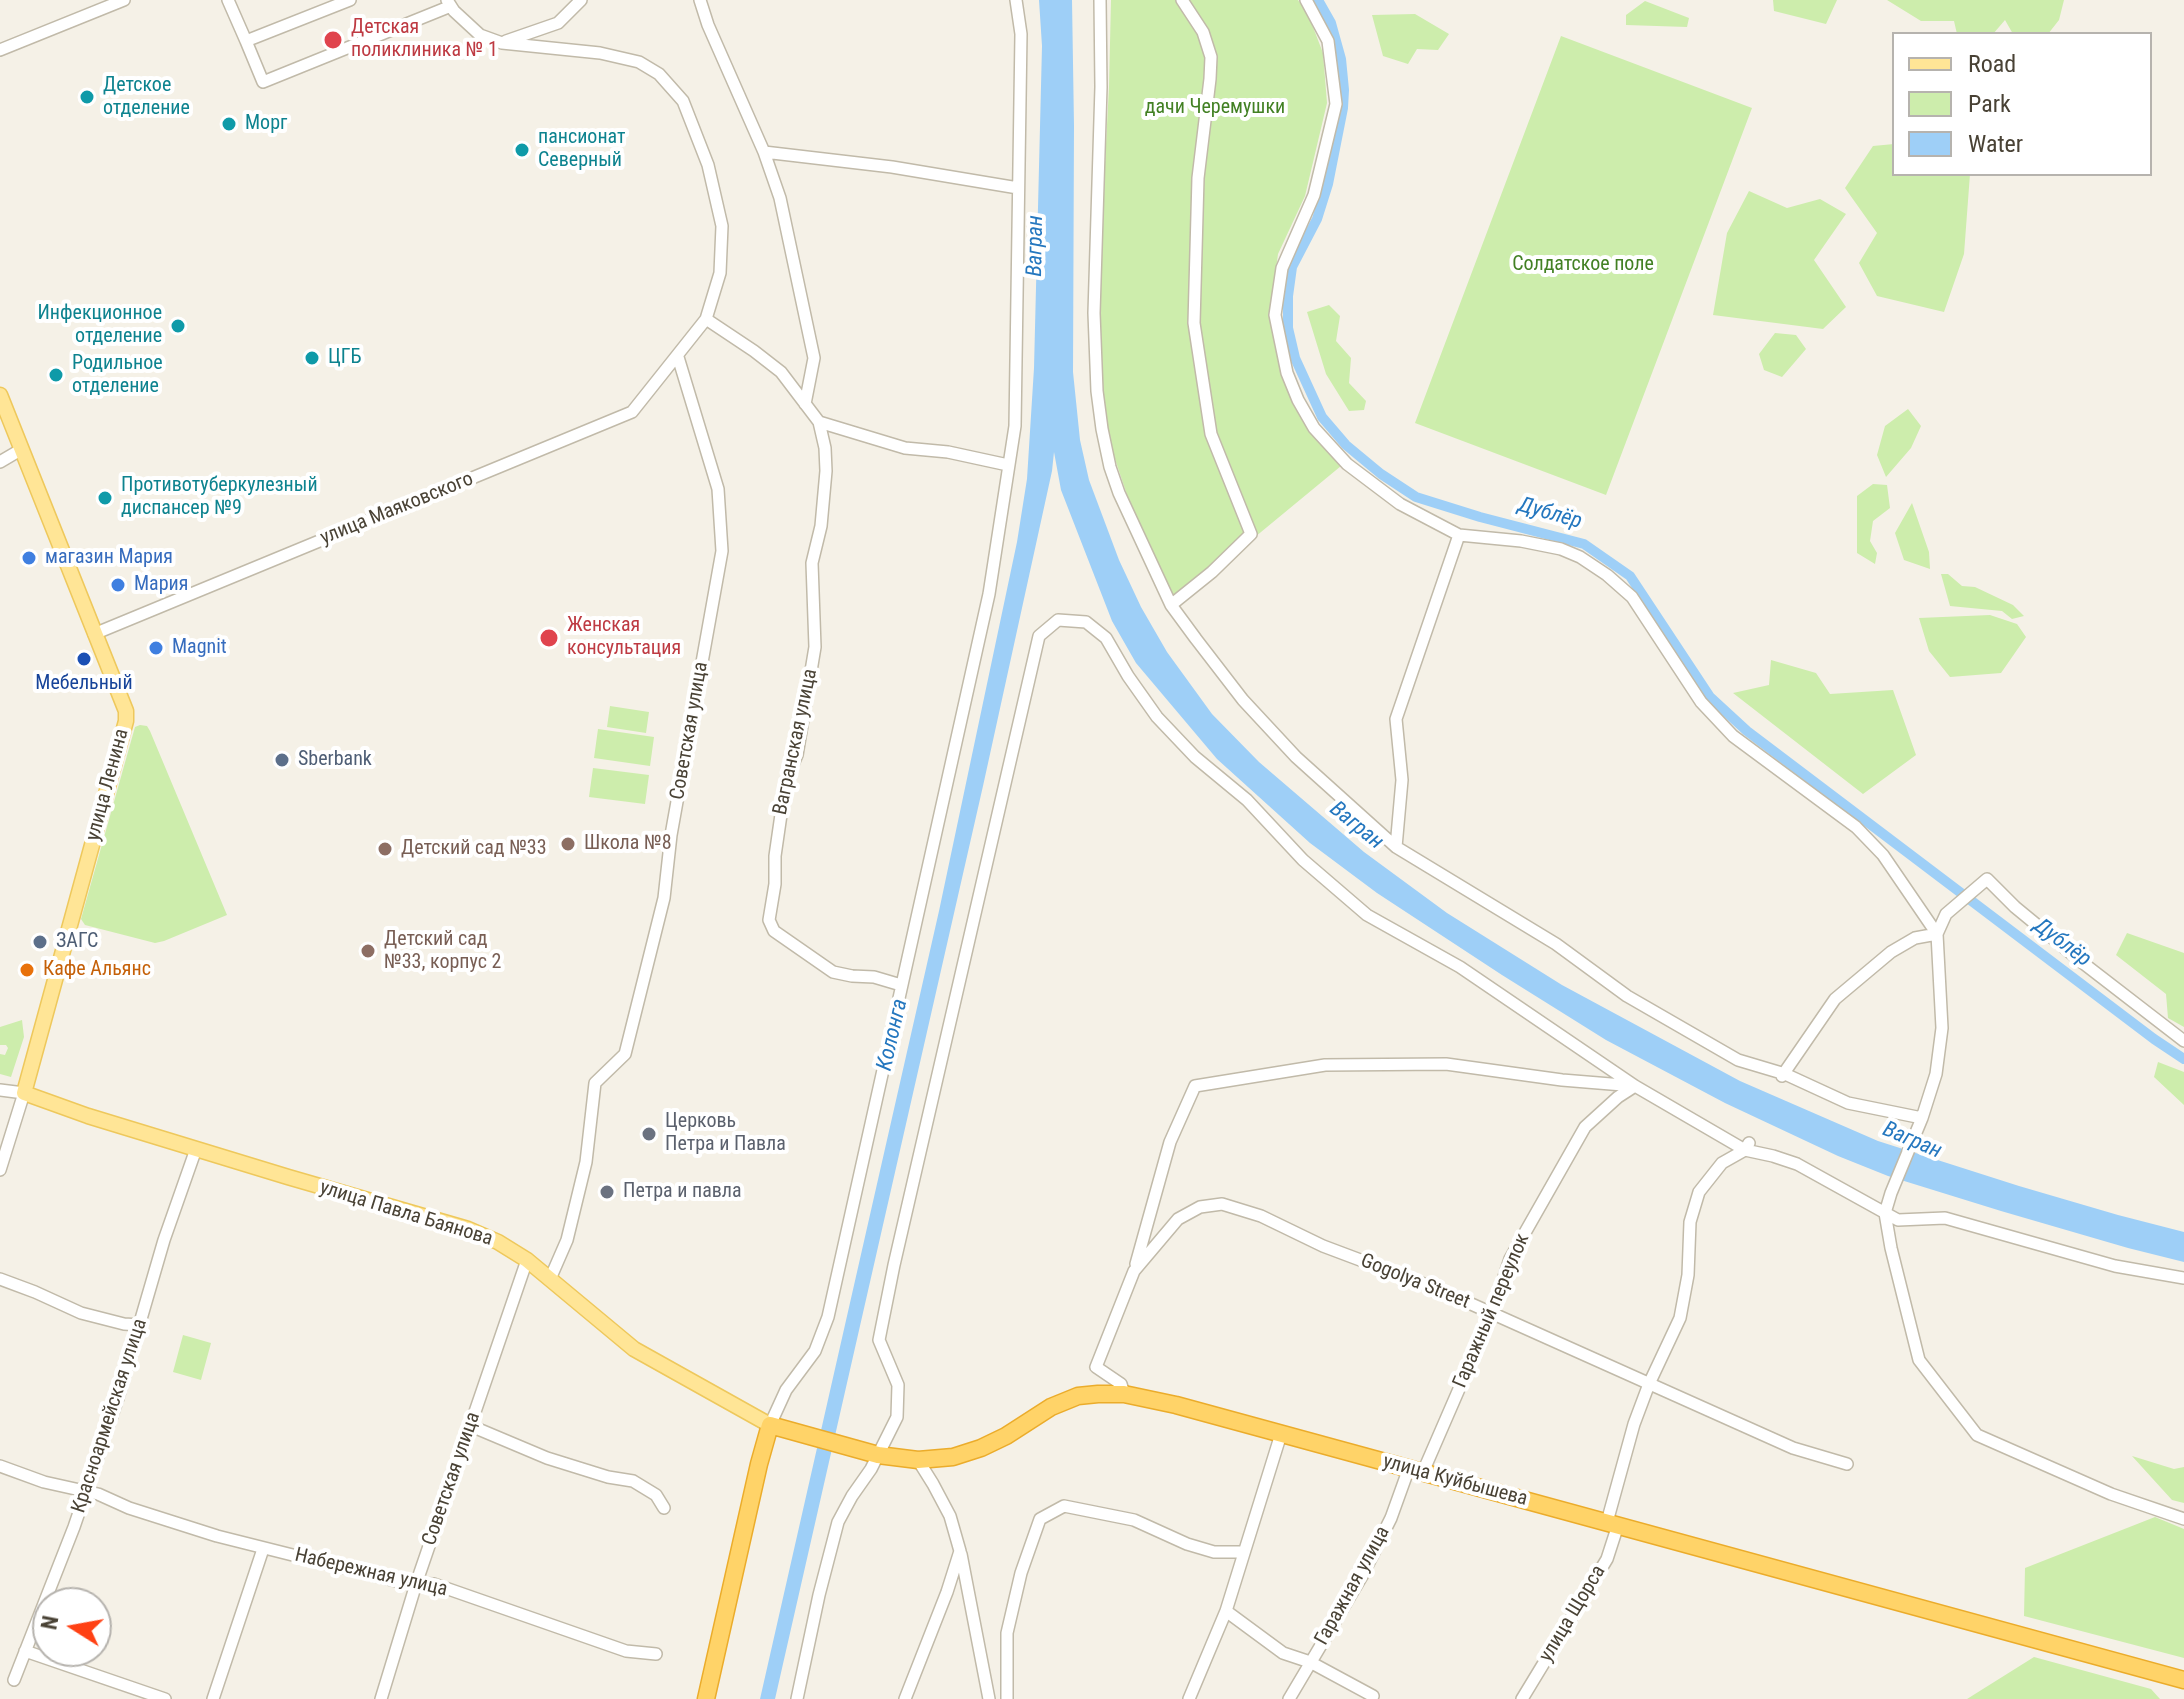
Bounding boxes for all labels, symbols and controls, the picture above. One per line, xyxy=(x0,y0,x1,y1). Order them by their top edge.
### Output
place label: Детская поликлиника № 1 xyxy=(351,16,498,63)
marker: Детская поликлиника № 1 xyxy=(322,29,344,51)
legend xyxy=(1892,32,2152,176)
text: Road xyxy=(1968,50,2016,78)
place label: Детское отделение xyxy=(103,74,190,121)
marker: Детское отделение xyxy=(78,88,96,106)
text: Park xyxy=(1968,90,2011,118)
park label: дачи Черемушки xyxy=(1145,96,1285,120)
place label: Морг xyxy=(245,112,287,136)
marker: Морг xyxy=(220,115,238,133)
place label: пансионат Северный xyxy=(538,126,626,173)
text: Water xyxy=(1968,130,2023,158)
marker: пансионат Северный xyxy=(513,141,531,159)
water label: Вагран xyxy=(1022,215,1050,277)
park label: Солдатское поле xyxy=(1512,253,1654,277)
place label: Инфекционное отделение xyxy=(37,302,162,349)
marker: Инфекционное отделение xyxy=(169,317,187,335)
place label: ЦГБ xyxy=(328,346,362,370)
marker: ЦГБ xyxy=(303,349,321,367)
place label: Родильное отделение xyxy=(72,352,163,399)
marker: Родильное отделение xyxy=(47,366,65,384)
street label: улица Маяковского xyxy=(317,467,477,551)
place label: Противотуберкулезный диспансер №9 xyxy=(121,474,318,521)
marker: Противотуберкулезный диспансер №9 xyxy=(96,489,114,507)
water label: Дублёр xyxy=(1515,492,1585,536)
place label: магазин Мария xyxy=(45,546,173,570)
marker: магазин Мария xyxy=(20,549,38,567)
place label: Мария xyxy=(134,573,188,597)
marker: Мария xyxy=(109,576,127,594)
place label: Женская консультация xyxy=(567,614,681,661)
marker: Женская консультация xyxy=(538,627,560,649)
place label: Magnit xyxy=(172,636,227,660)
marker: Magnit xyxy=(147,639,165,657)
marker: Мебельный xyxy=(75,650,93,668)
street label: Советская улица xyxy=(666,660,714,802)
street label: Вагранская улица xyxy=(769,667,823,817)
place label: Мебельный xyxy=(35,672,133,696)
street label: улица Ленина xyxy=(82,726,134,844)
place label: Sberbank xyxy=(298,748,372,772)
marker: Sberbank xyxy=(273,751,291,769)
water label: Вагран xyxy=(1324,796,1388,856)
place label: Школа №8 xyxy=(584,832,672,856)
marker: Школа №8 xyxy=(559,835,577,853)
place label: Детский сад №33 xyxy=(401,837,547,861)
marker: Детский сад №33 xyxy=(376,840,394,858)
water label: Дублёр xyxy=(2028,913,2096,973)
place label: Детский сад №33, корпус 2 xyxy=(384,928,501,975)
place label: ЗАГС xyxy=(56,930,98,954)
marker: ЗАГС xyxy=(31,933,49,951)
marker: Детский сад №33, корпус 2 xyxy=(359,942,377,960)
place label: Кафе Альянс xyxy=(43,958,151,982)
marker: Кафе Альянс xyxy=(18,961,36,979)
water label: Колонга xyxy=(872,997,914,1073)
place label: Церковь Петра и Павла xyxy=(665,1110,786,1157)
water label: Вагран xyxy=(1879,1117,1945,1165)
marker: Церковь Петра и Павла xyxy=(640,1125,658,1143)
street label: улица Павла Баянова xyxy=(317,1176,495,1252)
place label: Петра и павла xyxy=(623,1180,742,1204)
marker: Петра и павла xyxy=(598,1183,616,1201)
street label: Гаражный переулок xyxy=(1449,1230,1535,1392)
street label: Gogolya Street xyxy=(1357,1249,1473,1315)
street label: Красноармейская улица xyxy=(67,1316,153,1516)
street label: Советская улица xyxy=(418,1409,486,1549)
street label: улица Куйбышева xyxy=(1380,1450,1530,1512)
street label: Гаражная улица xyxy=(1310,1522,1396,1650)
street label: Набережная улица xyxy=(292,1544,450,1602)
street label: улица Щорса xyxy=(1535,1561,1611,1667)
north arrow xyxy=(32,1587,112,1667)
text: N xyxy=(36,1614,63,1632)

